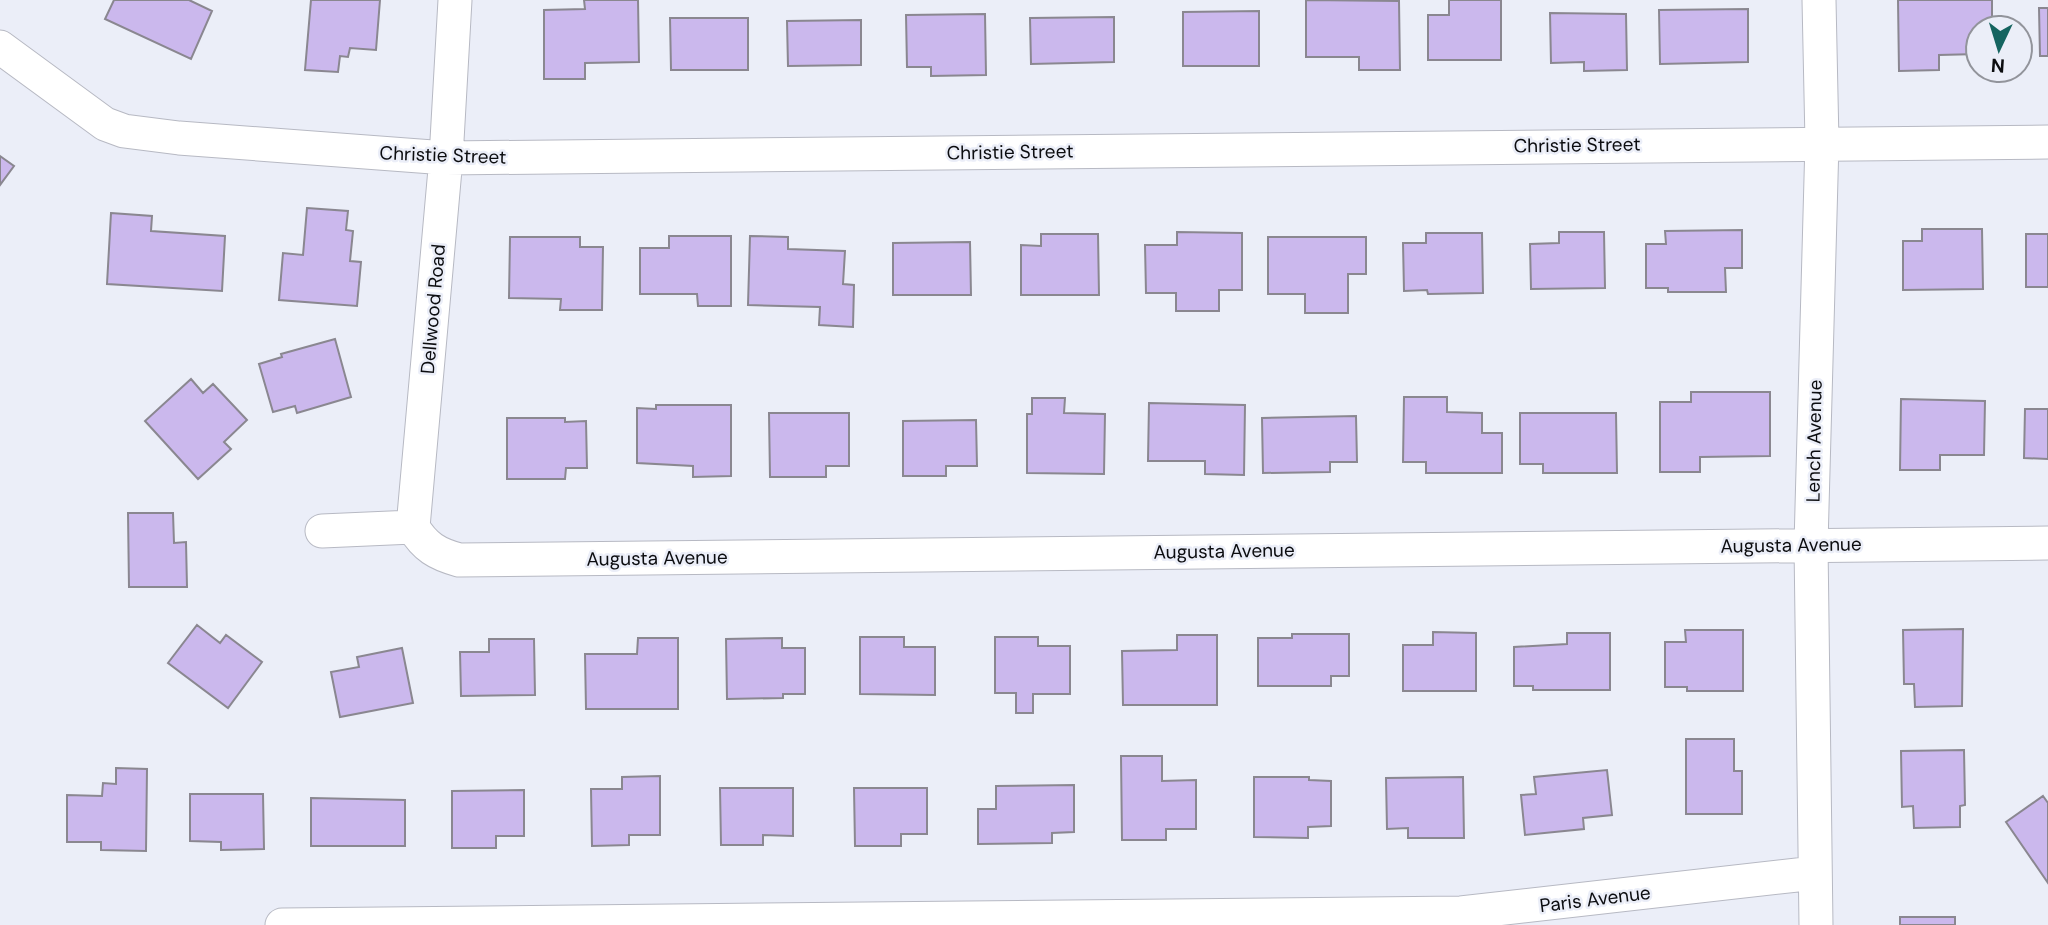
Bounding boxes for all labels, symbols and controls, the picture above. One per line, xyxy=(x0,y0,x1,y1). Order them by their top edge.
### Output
north arrow xyxy=(1964,14,2034,84)
text: N xyxy=(1990,53,2006,78)
street label: Christie Street xyxy=(1513,131,1641,159)
street label: Christie Street xyxy=(946,138,1074,166)
street label: Christie Street xyxy=(379,140,507,170)
street label: Dellwood Road xyxy=(415,243,451,375)
street label: Lench Avenue xyxy=(1800,379,1828,503)
street label: Augusta Avenue xyxy=(1720,531,1862,559)
street label: Augusta Avenue xyxy=(1153,537,1295,565)
street label: Augusta Avenue xyxy=(586,544,728,572)
street label: Paris Avenue xyxy=(1538,880,1652,918)

